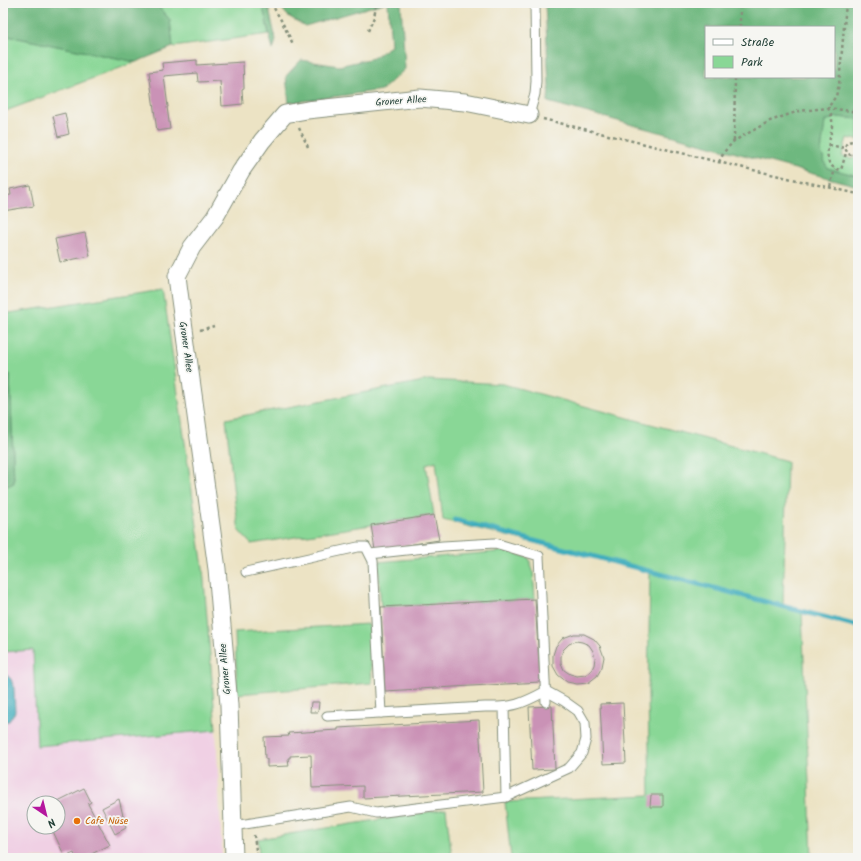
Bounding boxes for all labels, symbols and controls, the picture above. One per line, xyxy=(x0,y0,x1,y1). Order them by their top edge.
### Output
legend xyxy=(705,26,835,78)
text: Straße xyxy=(741,33,775,52)
text: Park xyxy=(741,53,763,72)
street label: Groner Allee xyxy=(375,91,428,111)
street label: Groner Allee xyxy=(175,321,198,374)
street label: Groner Allee xyxy=(215,642,235,695)
north arrow xyxy=(26,795,66,835)
text: N xyxy=(43,813,59,832)
place label: Cafe Nüse xyxy=(85,813,129,829)
marker: Cafe Nüse xyxy=(72,816,82,826)

